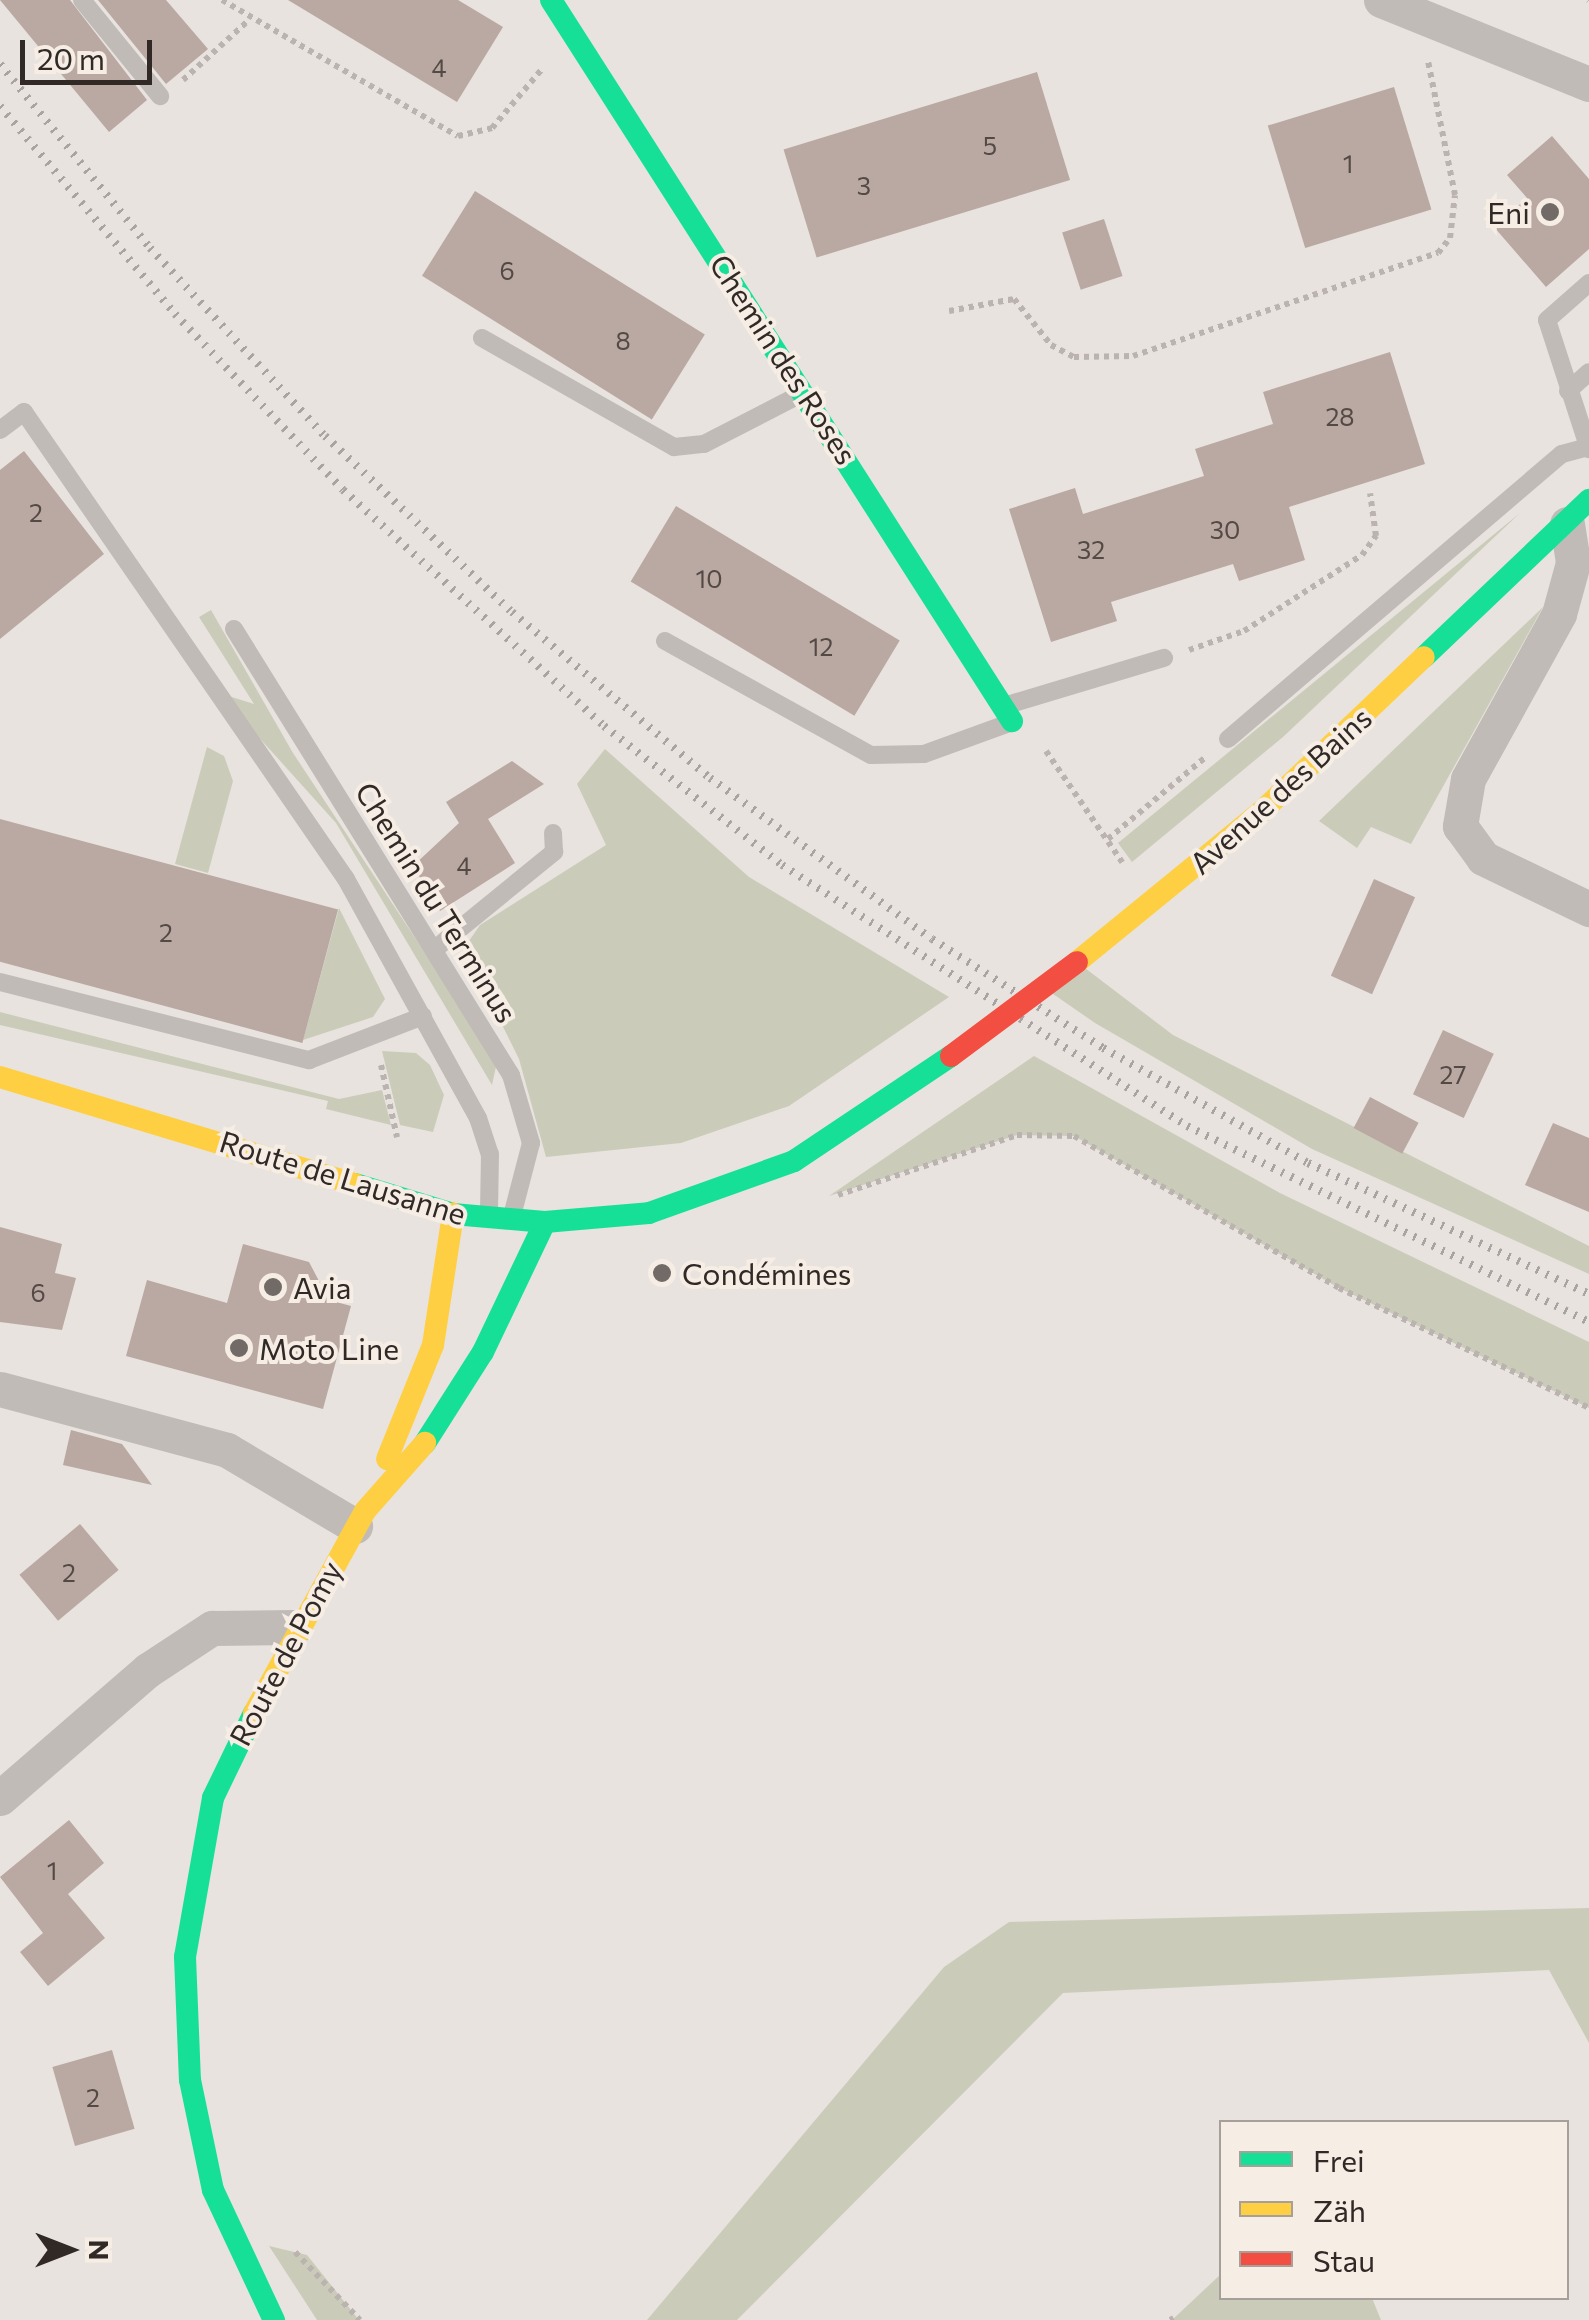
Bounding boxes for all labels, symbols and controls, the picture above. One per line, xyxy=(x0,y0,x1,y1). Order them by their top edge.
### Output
scale bar xyxy=(25,20,158,82)
text: 20 m xyxy=(37,39,105,76)
house number: 4 xyxy=(432,52,446,82)
house number: 5 xyxy=(983,130,997,160)
house number: 1 xyxy=(1343,148,1353,178)
house number: 3 xyxy=(857,170,871,200)
place label: Eni xyxy=(1487,194,1530,230)
marker: Eni xyxy=(1539,201,1561,223)
street label: Chemin des Roses xyxy=(703,247,865,471)
house number: 6 xyxy=(499,255,515,285)
house number: 8 xyxy=(615,325,631,355)
house number: 28 xyxy=(1326,401,1354,431)
house number: 2 xyxy=(29,497,43,527)
house number: 30 xyxy=(1210,514,1240,544)
house number: 32 xyxy=(1077,534,1105,564)
house number: 10 xyxy=(696,563,722,593)
house number: 12 xyxy=(809,631,833,661)
street label: Avenue des Bains xyxy=(1182,699,1378,881)
street label: Chemin du Terminus xyxy=(348,775,526,1029)
house number: 4 xyxy=(457,850,471,880)
house number: 2 xyxy=(159,917,173,947)
house number: 27 xyxy=(1440,1059,1466,1089)
street label: Route de Lausanne xyxy=(216,1122,470,1232)
place label: Condémines xyxy=(682,1255,851,1291)
marker: Condémines xyxy=(651,1262,673,1284)
place label: Avia xyxy=(293,1269,351,1305)
marker: Avia xyxy=(262,1276,284,1298)
house number: 6 xyxy=(30,1277,46,1307)
place label: Moto Line xyxy=(259,1330,399,1366)
marker: Moto Line xyxy=(228,1337,250,1359)
street label: Route de Pomy xyxy=(221,1555,349,1751)
house number: 2 xyxy=(62,1557,76,1587)
house number: 1 xyxy=(47,1855,57,1885)
house number: 2 xyxy=(86,2082,100,2112)
legend xyxy=(1219,2120,1569,2300)
text: Frei xyxy=(1313,2141,1365,2178)
text: Zäh xyxy=(1313,2191,1366,2228)
north arrow xyxy=(20,2200,120,2300)
text: N xyxy=(83,2240,117,2261)
text: Stau xyxy=(1313,2241,1375,2278)

